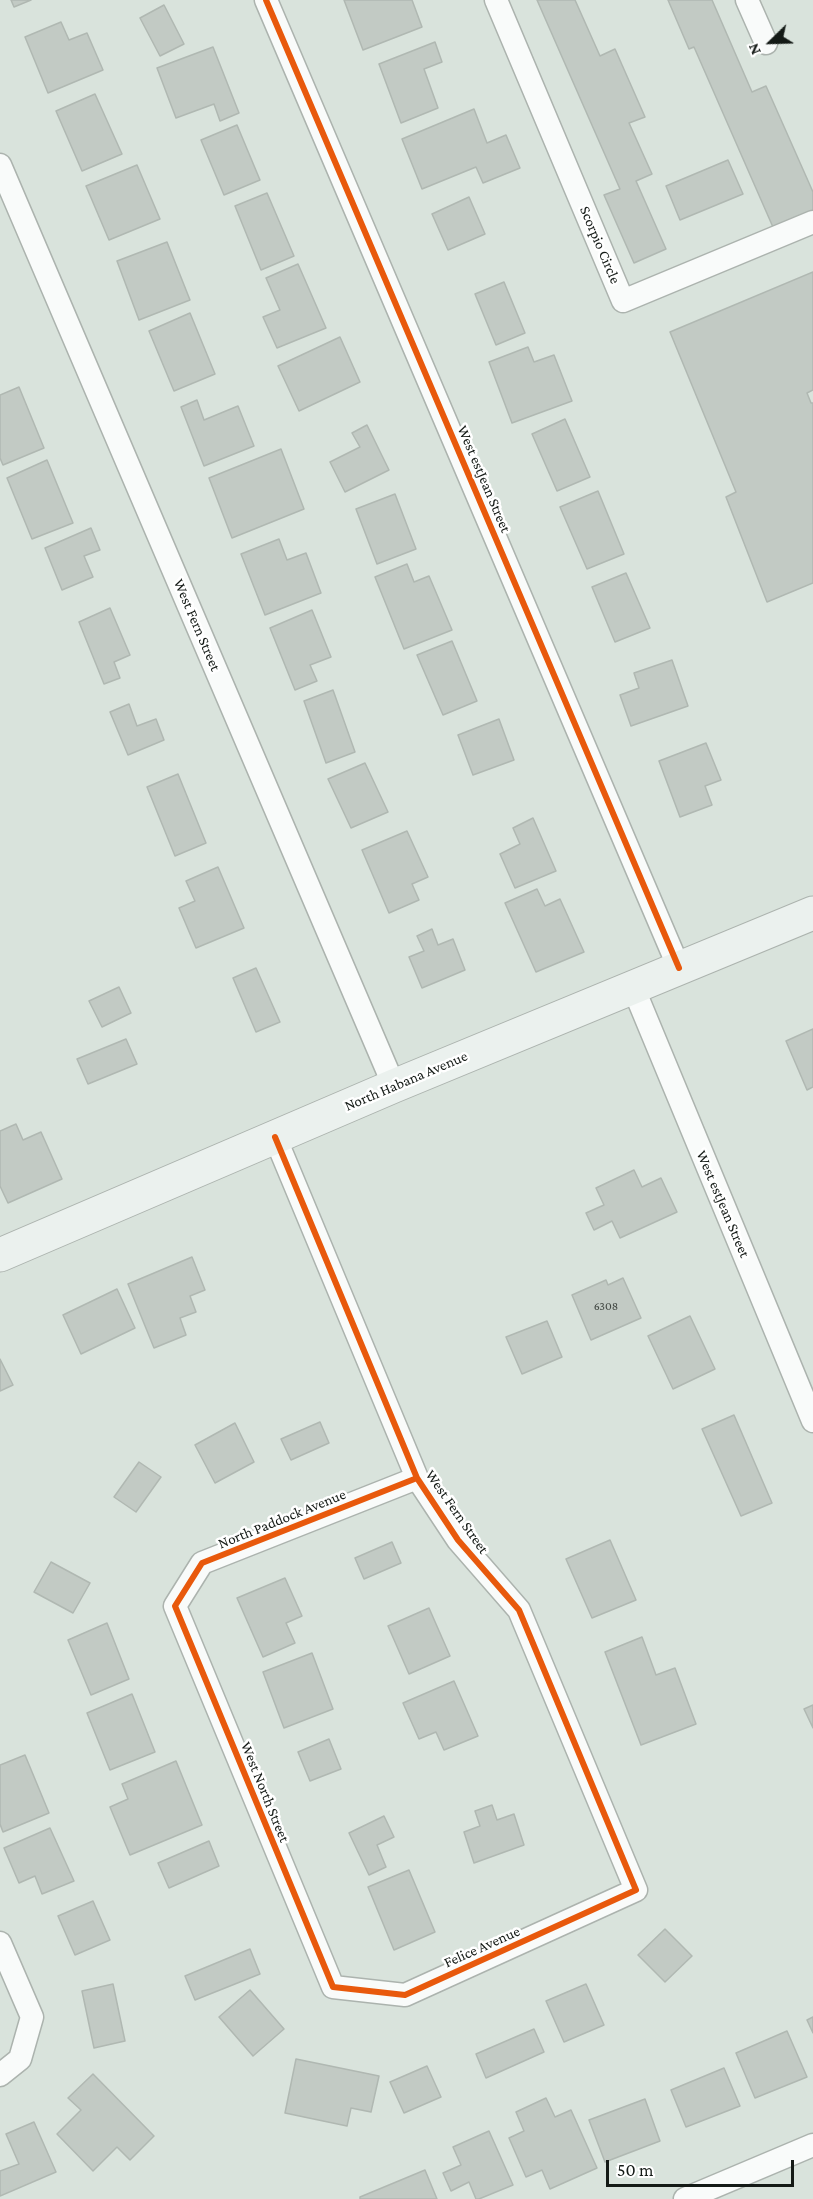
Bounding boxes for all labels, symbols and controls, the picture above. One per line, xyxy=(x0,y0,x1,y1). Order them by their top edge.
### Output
north arrow xyxy=(741,12,801,72)
text: N xyxy=(744,41,764,58)
street label: Scorpio Circle xyxy=(576,204,624,286)
street label: West estJean Street xyxy=(453,423,515,535)
street label: West Fern Street xyxy=(169,576,225,674)
street label: North Habana Avenue xyxy=(342,1047,470,1115)
street label: West estJean Street xyxy=(692,1148,754,1260)
house number: 6308 xyxy=(594,1299,618,1313)
street label: West Fern Street xyxy=(421,1467,493,1557)
street label: North Paddock Avenue xyxy=(216,1485,348,1553)
street label: West North Street xyxy=(237,1739,293,1845)
street label: Felice Avenue xyxy=(441,1922,523,1972)
scale bar xyxy=(609,2148,796,2186)
text: 50 m xyxy=(617,2160,654,2180)

